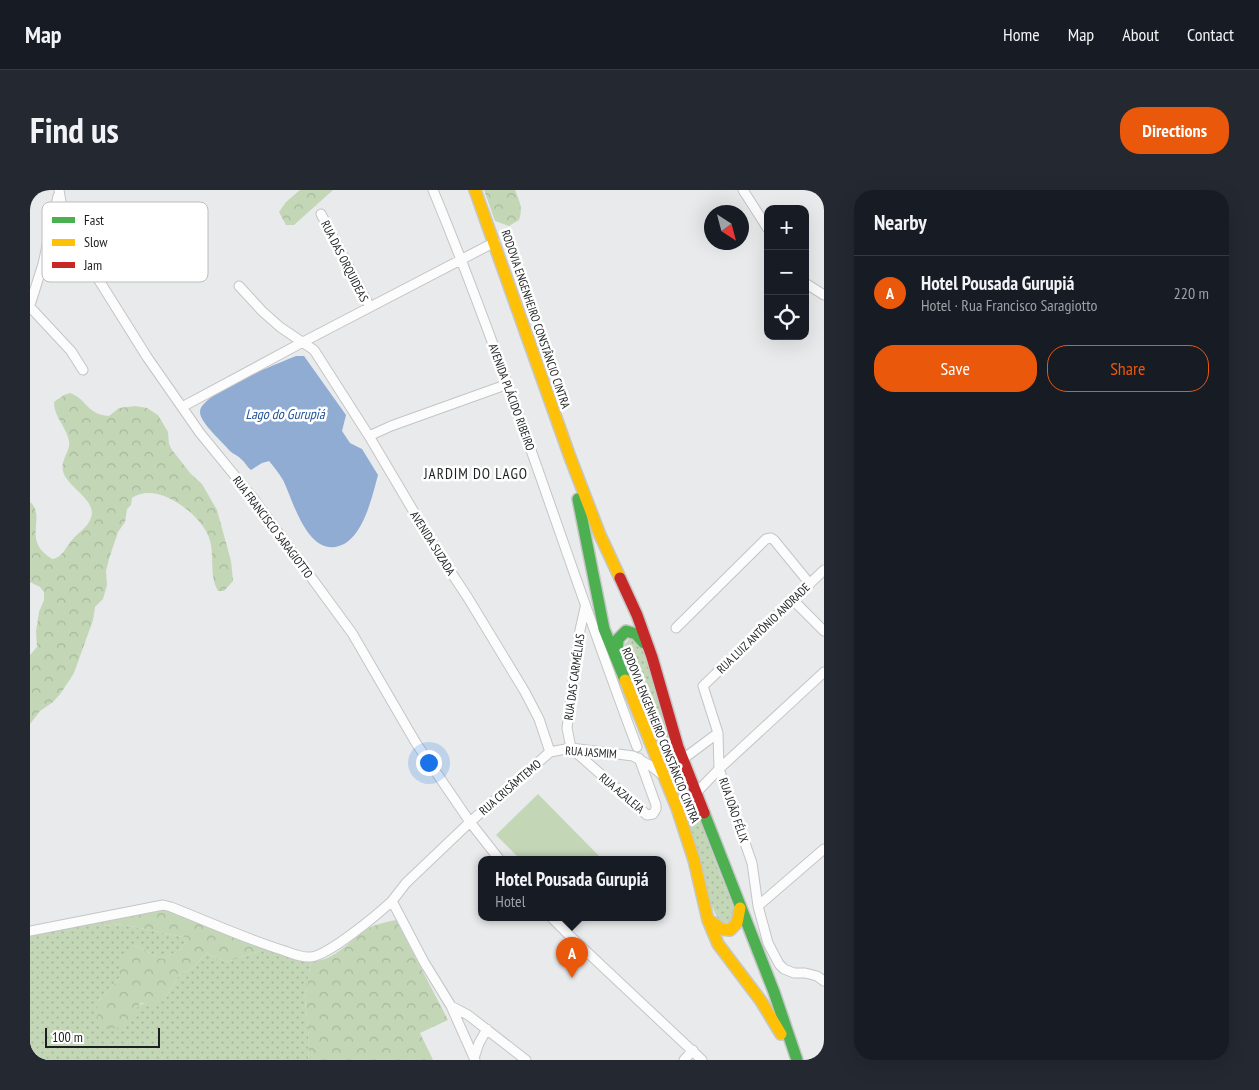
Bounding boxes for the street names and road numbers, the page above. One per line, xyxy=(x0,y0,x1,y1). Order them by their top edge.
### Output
street label: RUA DAS ORQUIDEAS xyxy=(318,218,372,304)
street label: RODOVIA ENGENHEIRO CONSTÂNCIO CINTRA xyxy=(498,228,574,411)
street label: AVENIDA PLÁCIDO RIBEIRO xyxy=(486,341,538,453)
street label: RUA FRANCISCO SARAGIOTTO xyxy=(230,473,317,581)
street label: AVENIDA SUZADA xyxy=(407,508,459,578)
street label: RUA LUIZ ANTÔNIO ANDRADE xyxy=(713,580,813,676)
street label: RUA DAS CARMÉLIAS xyxy=(561,633,587,721)
street label: RODOVIA ENGENHEIRO CONSTÂNCIO CINTRA xyxy=(619,645,703,825)
street label: RUA JASMIM xyxy=(565,743,617,761)
street label: RUA CRISÂMTEMO xyxy=(476,756,544,818)
street label: RUA AZALEIA xyxy=(596,770,648,816)
street label: RUA JOÃO FÉLIX xyxy=(716,776,752,844)

